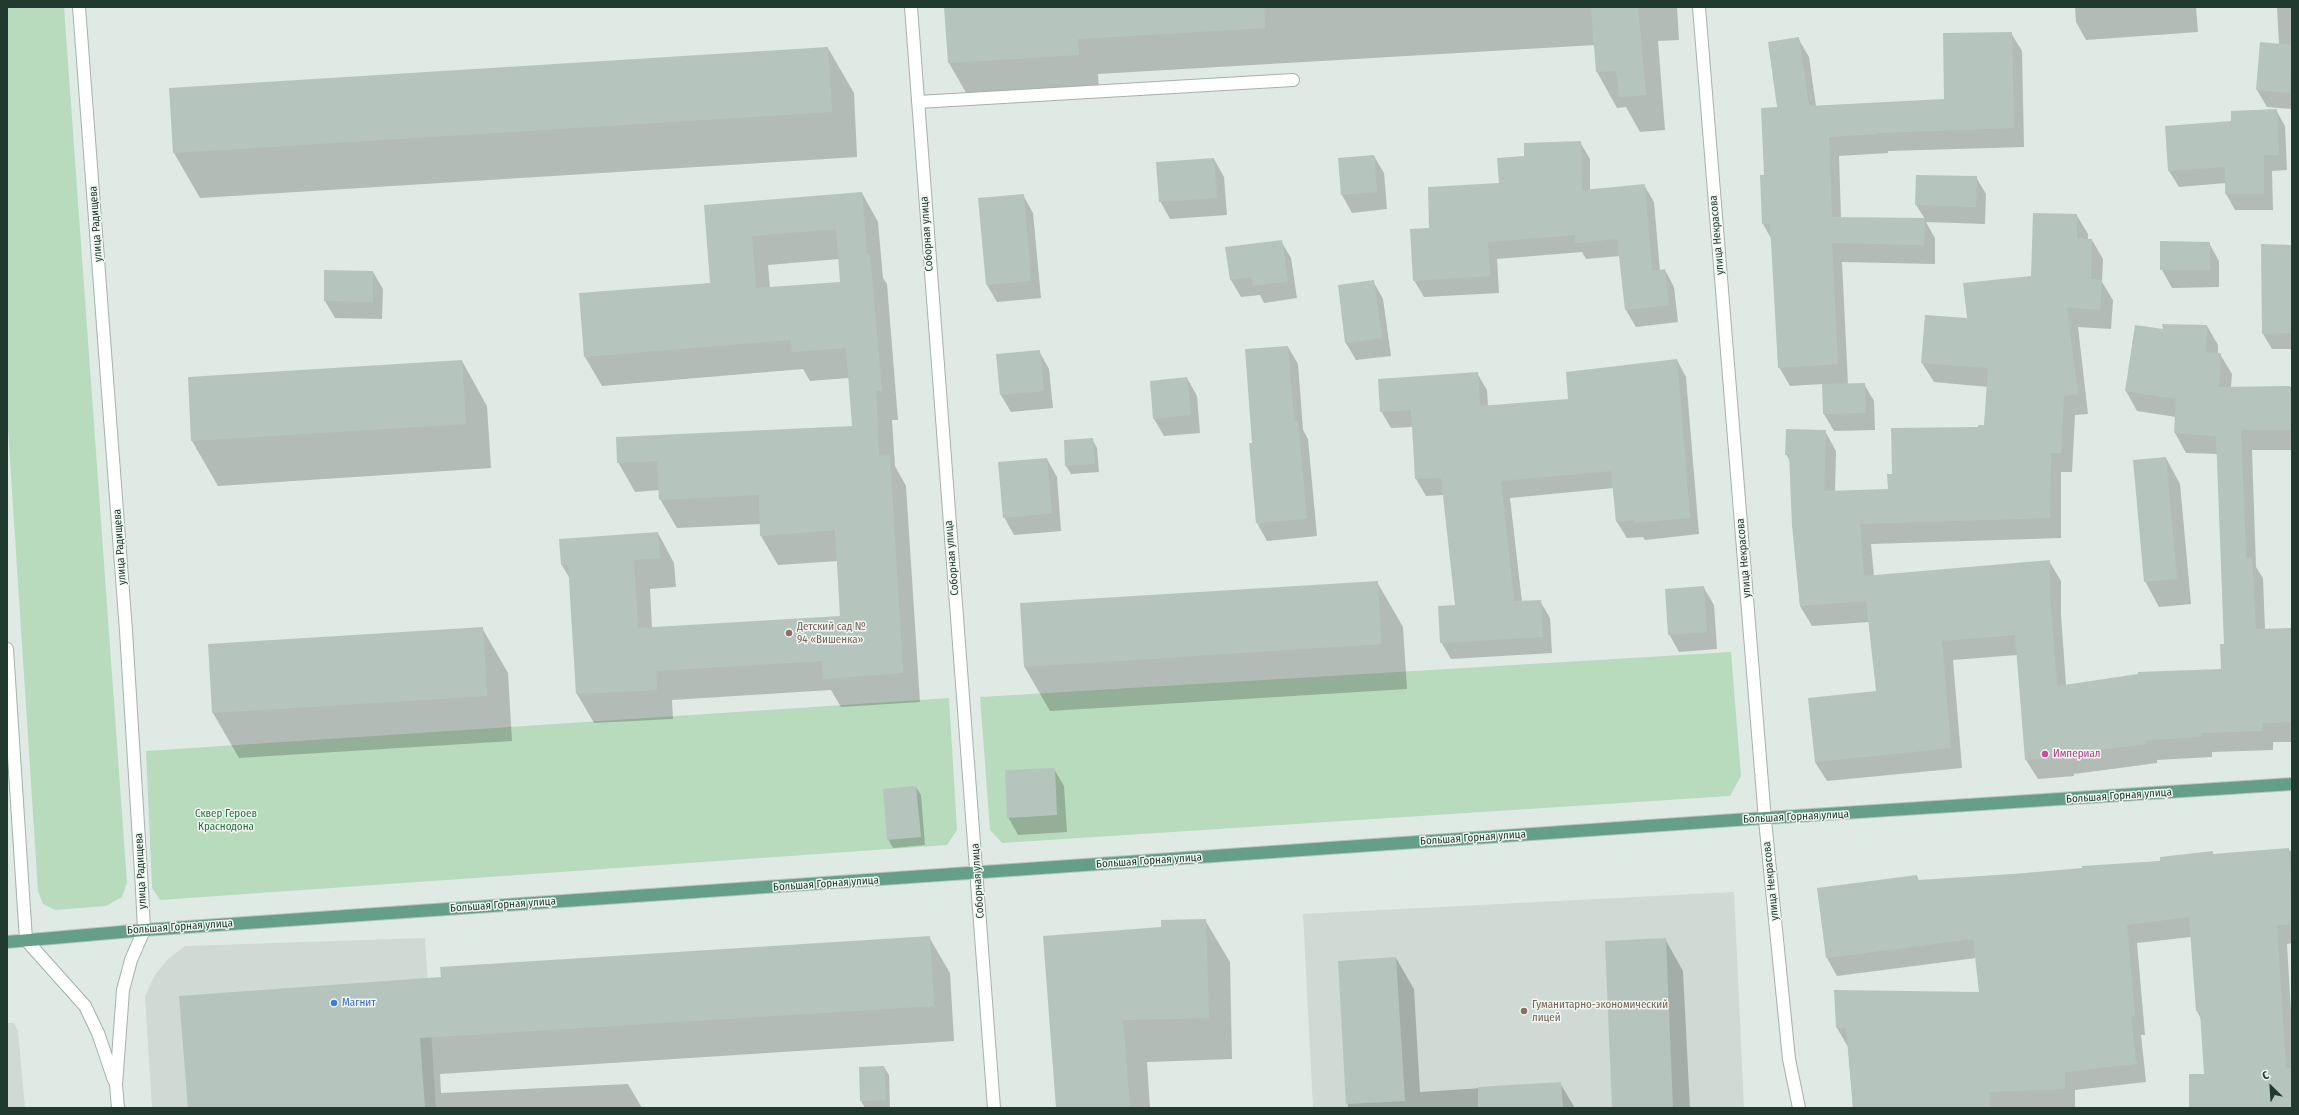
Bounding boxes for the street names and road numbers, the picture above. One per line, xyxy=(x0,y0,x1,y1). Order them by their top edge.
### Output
street label: улица Радищева xyxy=(87,186,105,262)
street label: улица Некрасова xyxy=(1707,195,1727,275)
street label: Соборная улица xyxy=(918,196,936,272)
street label: улица Радищева xyxy=(111,509,129,585)
street label: улица Некрасова xyxy=(1734,518,1754,598)
street label: Соборная улица xyxy=(942,520,962,596)
street label: Большая Горная улица xyxy=(2066,786,2172,806)
street label: Большая Горная улица xyxy=(1743,808,1849,826)
street label: Большая Горная улица xyxy=(1420,828,1526,848)
street label: улица Радищева xyxy=(132,833,150,909)
street label: улица Некрасова xyxy=(1760,841,1782,921)
street label: Соборная улица xyxy=(969,843,987,919)
street label: Большая Горная улица xyxy=(1096,851,1202,871)
street label: Большая Горная улица xyxy=(773,874,879,894)
street label: Большая Горная улица xyxy=(450,895,556,915)
street label: Большая Горная улица xyxy=(127,917,233,937)

